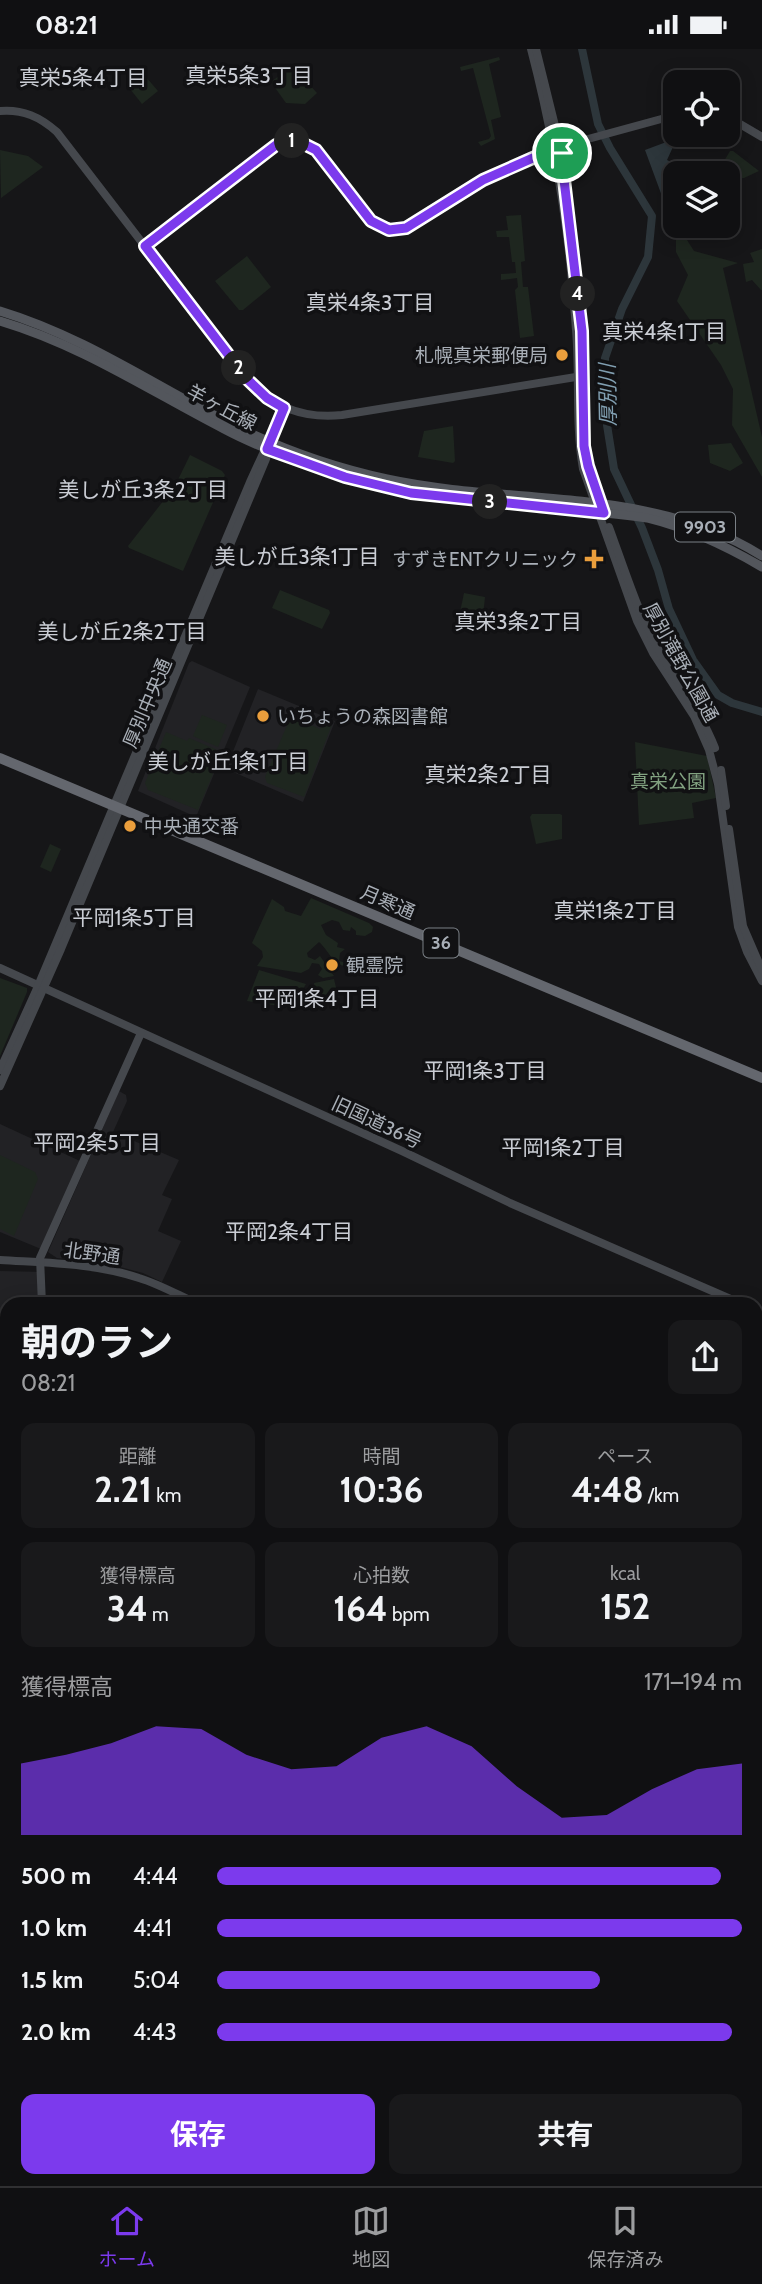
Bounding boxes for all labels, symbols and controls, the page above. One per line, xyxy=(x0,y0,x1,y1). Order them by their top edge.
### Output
text: 08:21 xyxy=(35,9,98,41)
district label: 真栄5条3丁目 xyxy=(185,63,313,88)
district label: 真栄5条4丁目 xyxy=(19,65,147,90)
map controls xyxy=(663,70,740,238)
button: locate xyxy=(663,70,740,147)
pin: 1 xyxy=(274,123,310,159)
pin xyxy=(532,123,592,183)
text: 1 xyxy=(288,129,295,152)
icon: arrive xyxy=(543,134,581,172)
button: layers xyxy=(663,161,740,238)
pin: 4 xyxy=(560,277,596,311)
text: 4 xyxy=(572,282,583,305)
district label: 真栄4条3丁目 xyxy=(306,290,434,315)
district label: 真栄4条1丁目 xyxy=(602,319,726,344)
place label: 札幌真栄郵便局 xyxy=(415,344,548,367)
marker: 札幌真栄郵便局 xyxy=(554,347,570,363)
pin: 2 xyxy=(222,351,256,385)
text: 2 xyxy=(233,356,244,379)
water label: 厚別川 xyxy=(594,361,621,427)
street label: 羊ヶ丘線 xyxy=(183,379,261,435)
district label: 美しが丘3条2丁目 xyxy=(58,477,228,502)
pin: 3 xyxy=(472,484,508,519)
text: 3 xyxy=(484,490,495,513)
road number: 9903 xyxy=(675,513,735,541)
district label: 美しが丘3条1丁目 xyxy=(214,544,380,569)
place label: すずきENTクリニック xyxy=(392,548,578,571)
marker: すずきENTクリニック xyxy=(584,549,604,569)
street label: 厚別滝野公園通 xyxy=(638,598,723,726)
district label: 真栄3条2丁目 xyxy=(454,609,582,634)
district label: 美しが丘2条2丁目 xyxy=(37,619,207,644)
street label: 厚別中央通 xyxy=(118,655,177,751)
place label: いちょうの森図書館 xyxy=(277,705,448,728)
marker: いちょうの森図書館 xyxy=(255,708,271,724)
district label: 美しが丘1条1丁目 xyxy=(148,749,308,774)
district label: 真栄2条2丁目 xyxy=(424,762,552,787)
park label: 真栄公園 xyxy=(630,770,706,793)
place label: 中央通交番 xyxy=(144,815,239,838)
marker: 中央通交番 xyxy=(122,818,138,834)
street label: 月寒通 xyxy=(357,881,419,924)
district label: 真栄1条2丁目 xyxy=(554,898,676,923)
district label: 平岡1条5丁目 xyxy=(72,905,196,930)
road number: 36 xyxy=(424,929,458,957)
place label: 観霊院 xyxy=(346,954,403,977)
marker: 観霊院 xyxy=(324,957,340,973)
district label: 平岡1条4丁目 xyxy=(255,986,379,1011)
district label: 平岡1条3丁目 xyxy=(423,1058,547,1083)
street label: 旧国道36号 xyxy=(328,1092,426,1153)
district label: 平岡2条5丁目 xyxy=(33,1130,161,1155)
district label: 平岡1条2丁目 xyxy=(502,1135,624,1160)
district label: 平岡2条4丁目 xyxy=(225,1219,353,1244)
street label: 北野通 xyxy=(62,1238,122,1269)
text: 朝のラン xyxy=(21,1319,173,1366)
button: share xyxy=(668,1320,742,1394)
text: 08:21 xyxy=(21,1369,75,1397)
text: 距離 xyxy=(119,1445,157,1468)
text: 時間 xyxy=(362,1445,401,1468)
text: ペース xyxy=(597,1445,653,1468)
text: 2.21 xyxy=(94,1468,152,1511)
text: 10:36 xyxy=(340,1468,423,1511)
text: 4:48 xyxy=(571,1468,644,1511)
text: km xyxy=(152,1484,181,1507)
text: /km xyxy=(644,1484,679,1507)
text: kcal xyxy=(610,1562,640,1585)
text: 獲得標高 xyxy=(100,1564,176,1587)
text: 心拍数 xyxy=(353,1564,410,1587)
text: 152 xyxy=(600,1585,650,1628)
text: 34 xyxy=(107,1587,148,1630)
text: 164 xyxy=(333,1587,388,1630)
text: m xyxy=(148,1603,169,1626)
text: bpm xyxy=(388,1603,430,1626)
text: 171–194 m xyxy=(644,1668,742,1696)
text: 獲得標高 xyxy=(21,1673,113,1701)
text: 500 m xyxy=(21,1862,91,1890)
text: 4:44 xyxy=(133,1862,178,1890)
text: 1.0 km xyxy=(21,1914,87,1942)
text: 4:41 xyxy=(133,1914,172,1942)
text: 1.5 km xyxy=(21,1966,83,1994)
text: 5:04 xyxy=(133,1966,180,1994)
text: 2.0 km xyxy=(21,2018,91,2046)
text: 4:43 xyxy=(133,2018,177,2046)
button: 保存 xyxy=(21,2094,375,2174)
button: 共有 xyxy=(389,2094,742,2174)
tab: ホーム xyxy=(99,2202,155,2271)
tab: 地図 xyxy=(352,2202,390,2271)
tab: 保存済み xyxy=(587,2202,663,2271)

